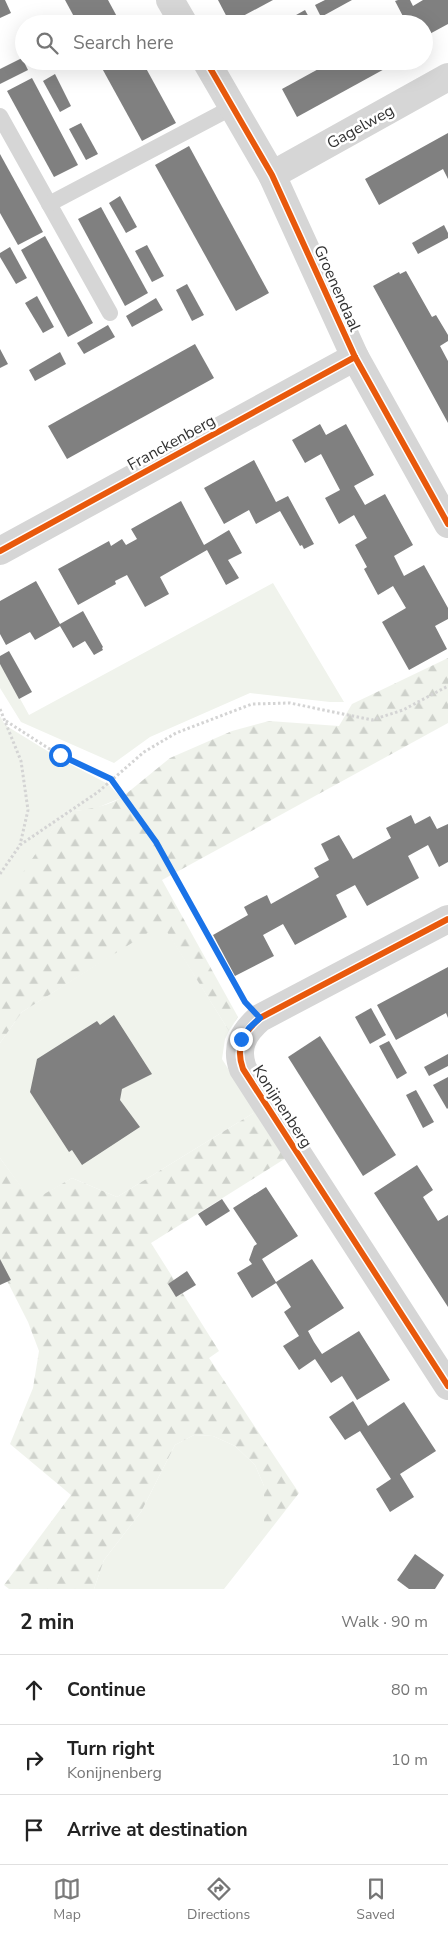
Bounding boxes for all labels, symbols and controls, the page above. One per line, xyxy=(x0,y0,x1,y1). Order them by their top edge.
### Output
search box xyxy=(15,15,433,70)
icon: search xyxy=(33,29,61,57)
text: Search here xyxy=(73,30,174,56)
street label: Gagelweg xyxy=(323,99,398,154)
street label: Groenendaal xyxy=(308,242,366,335)
street label: Franckenberg xyxy=(124,410,219,476)
route start xyxy=(49,744,72,767)
route end xyxy=(230,1028,253,1051)
street label: Konijnenberg xyxy=(247,1061,317,1152)
text: 2 min xyxy=(20,1608,74,1636)
text: Walk · 90 m xyxy=(341,1611,428,1633)
icon: ahead xyxy=(20,1676,48,1704)
text: Continue xyxy=(67,1677,146,1703)
text: 80 m xyxy=(391,1679,428,1701)
text: Turn right xyxy=(67,1736,154,1762)
icon: right xyxy=(20,1746,48,1774)
text: 10 m xyxy=(391,1749,428,1771)
text: Konijnenberg xyxy=(67,1762,162,1784)
icon: arrive xyxy=(20,1816,48,1844)
text: Arrive at destination xyxy=(67,1817,248,1843)
tab: Map xyxy=(53,1875,81,1924)
tab: Directions xyxy=(187,1875,250,1924)
tab: Saved xyxy=(356,1875,395,1924)

